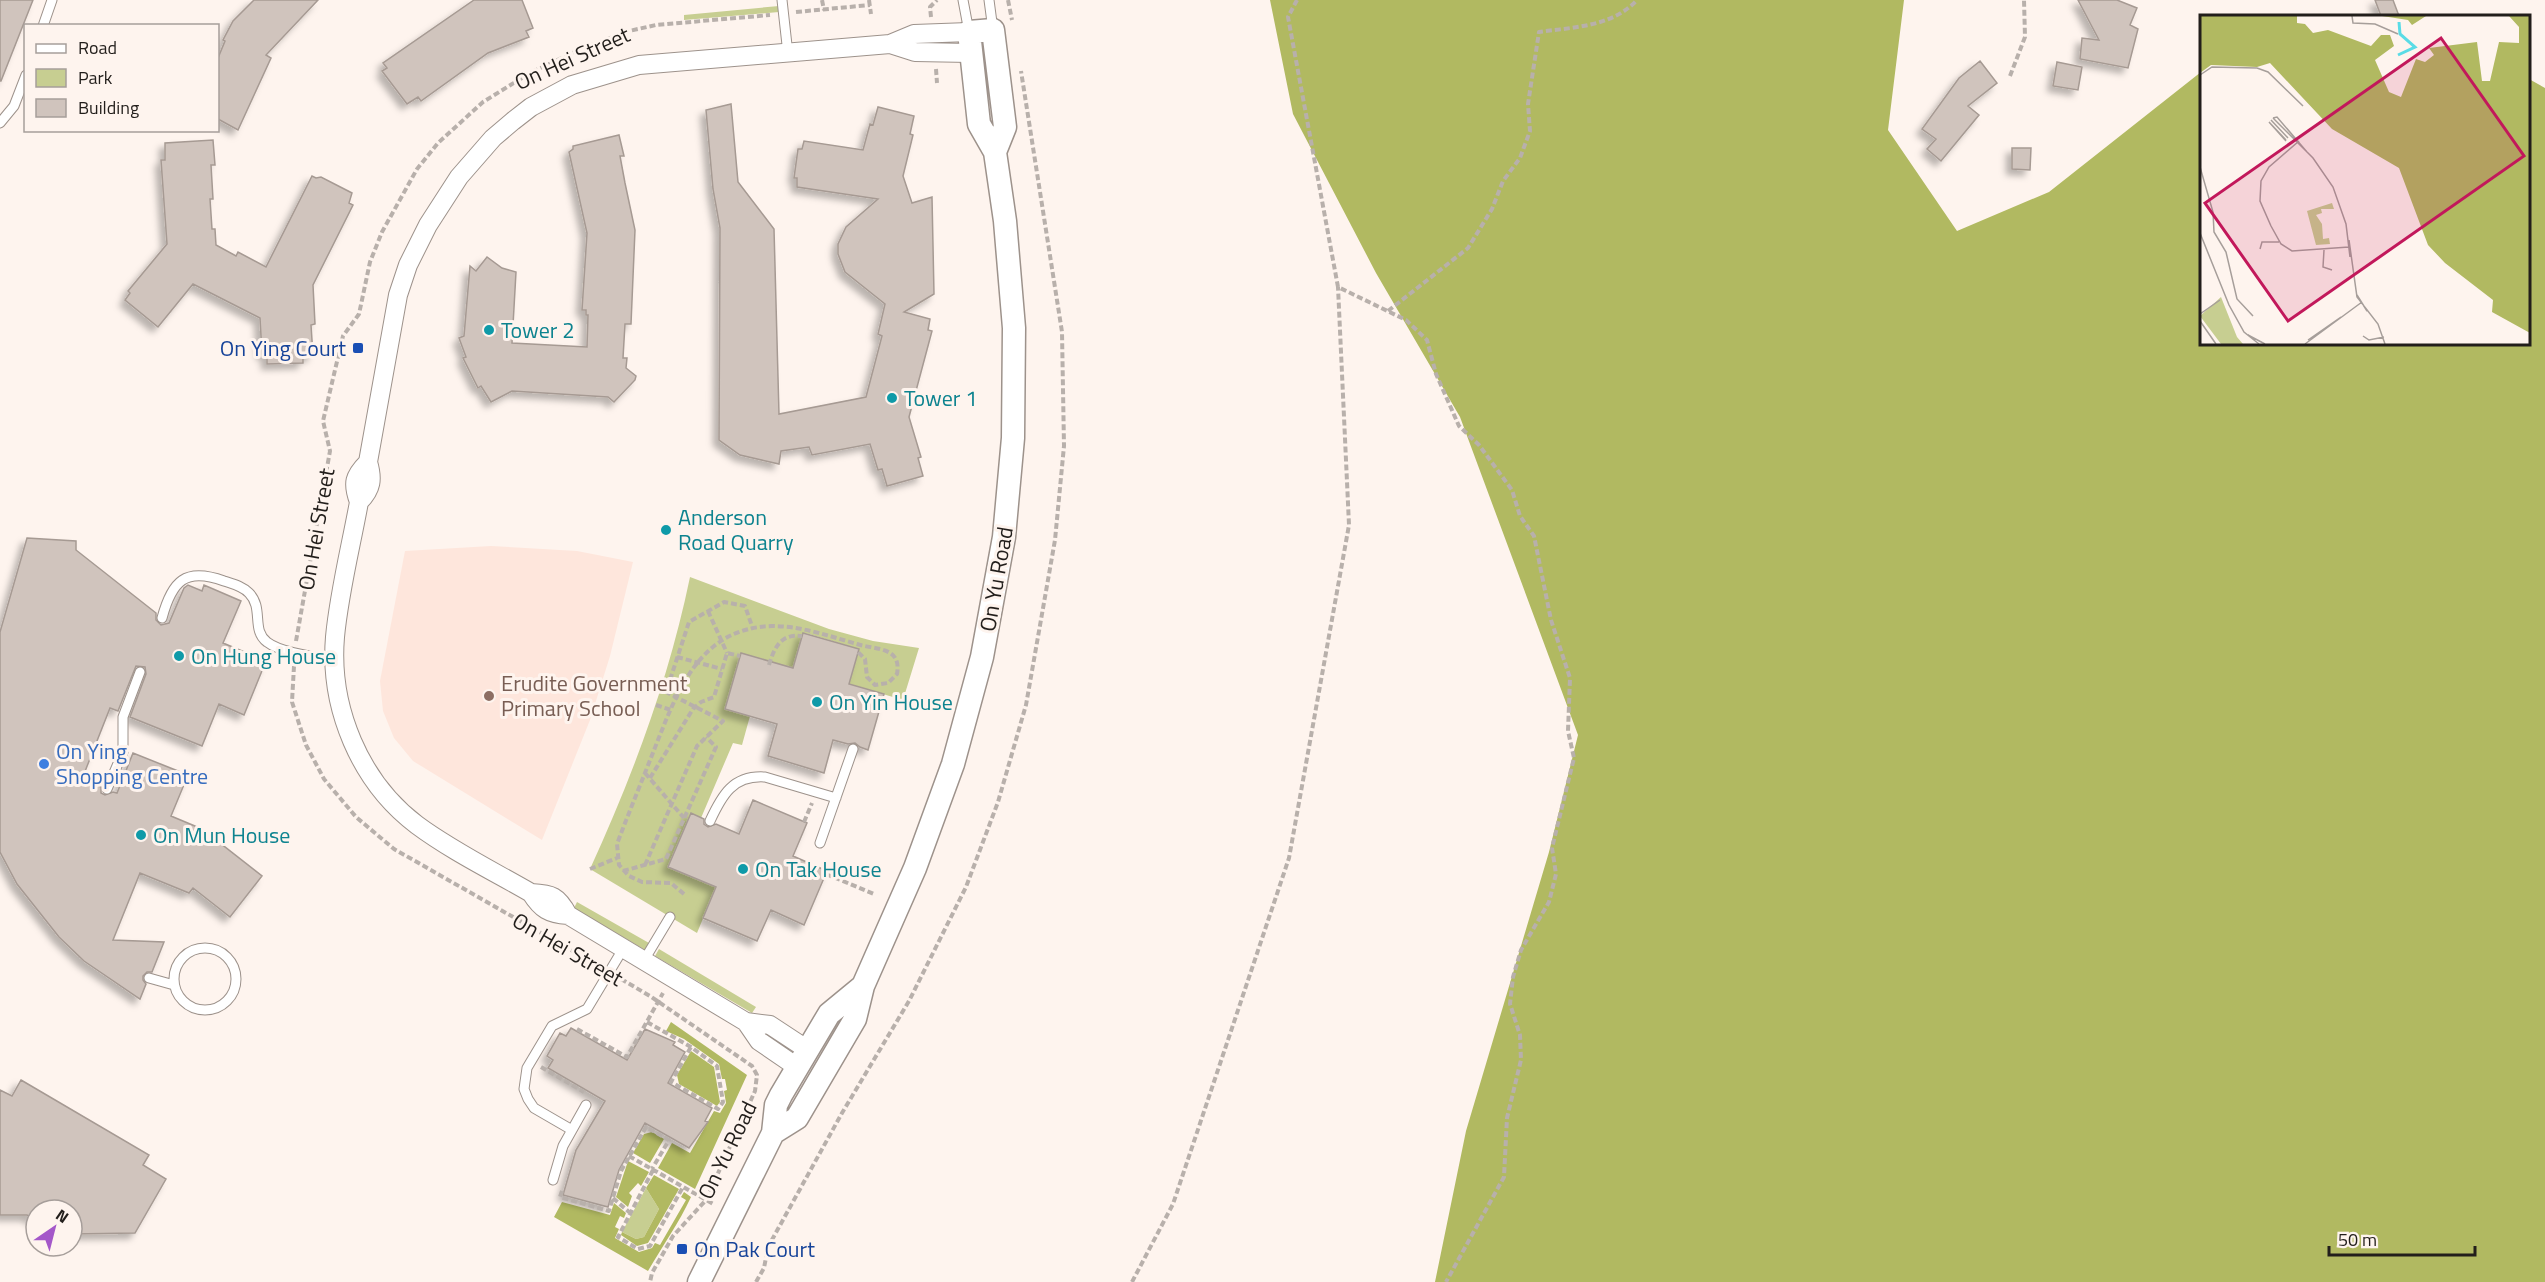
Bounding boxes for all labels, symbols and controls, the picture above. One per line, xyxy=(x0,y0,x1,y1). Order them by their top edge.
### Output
inset map xyxy=(2200,15,2530,345)
street label: On Hei Street xyxy=(509,17,636,99)
legend xyxy=(24,24,219,132)
text: Road xyxy=(78,34,117,61)
text: Park xyxy=(78,64,113,91)
text: Building xyxy=(78,94,139,121)
place label: Tower 2 xyxy=(501,313,575,347)
marker: Tower 2 xyxy=(482,323,496,337)
place label: On Ying Court xyxy=(220,331,346,365)
marker: On Ying Court xyxy=(351,341,365,355)
place label: Tower 1 xyxy=(904,381,978,415)
marker: Tower 1 xyxy=(885,391,899,405)
street label: On Hei Street xyxy=(289,465,344,593)
place label: Anderson Road Quarry xyxy=(678,500,794,559)
marker: Anderson Road Quarry xyxy=(659,523,673,537)
street label: On Yu Road xyxy=(970,524,1022,634)
place label: On Hung House xyxy=(191,639,336,673)
marker: On Hung House xyxy=(172,649,186,663)
place label: Erudite Government Primary School xyxy=(501,666,688,725)
place label: On Yin House xyxy=(829,685,953,719)
marker: Erudite Government Primary School xyxy=(482,689,496,703)
marker: On Yin House xyxy=(810,695,824,709)
place label: On Ying Shopping Centre xyxy=(56,734,208,793)
marker: On Ying Shopping Centre xyxy=(37,757,51,771)
place label: On Mun House xyxy=(153,818,290,852)
marker: On Mun House xyxy=(134,828,148,842)
place label: On Tak House xyxy=(755,852,882,886)
marker: On Tak House xyxy=(736,862,750,876)
street label: On Hei Street xyxy=(506,903,630,995)
street label: On Yu Road xyxy=(689,1095,765,1205)
north arrow xyxy=(24,1198,84,1258)
text: N xyxy=(51,1203,74,1229)
scale bar xyxy=(2329,1219,2474,1257)
text: 50 m xyxy=(2338,1226,2377,1253)
place label: On Pak Court xyxy=(694,1232,815,1266)
marker: On Pak Court xyxy=(675,1242,689,1256)

